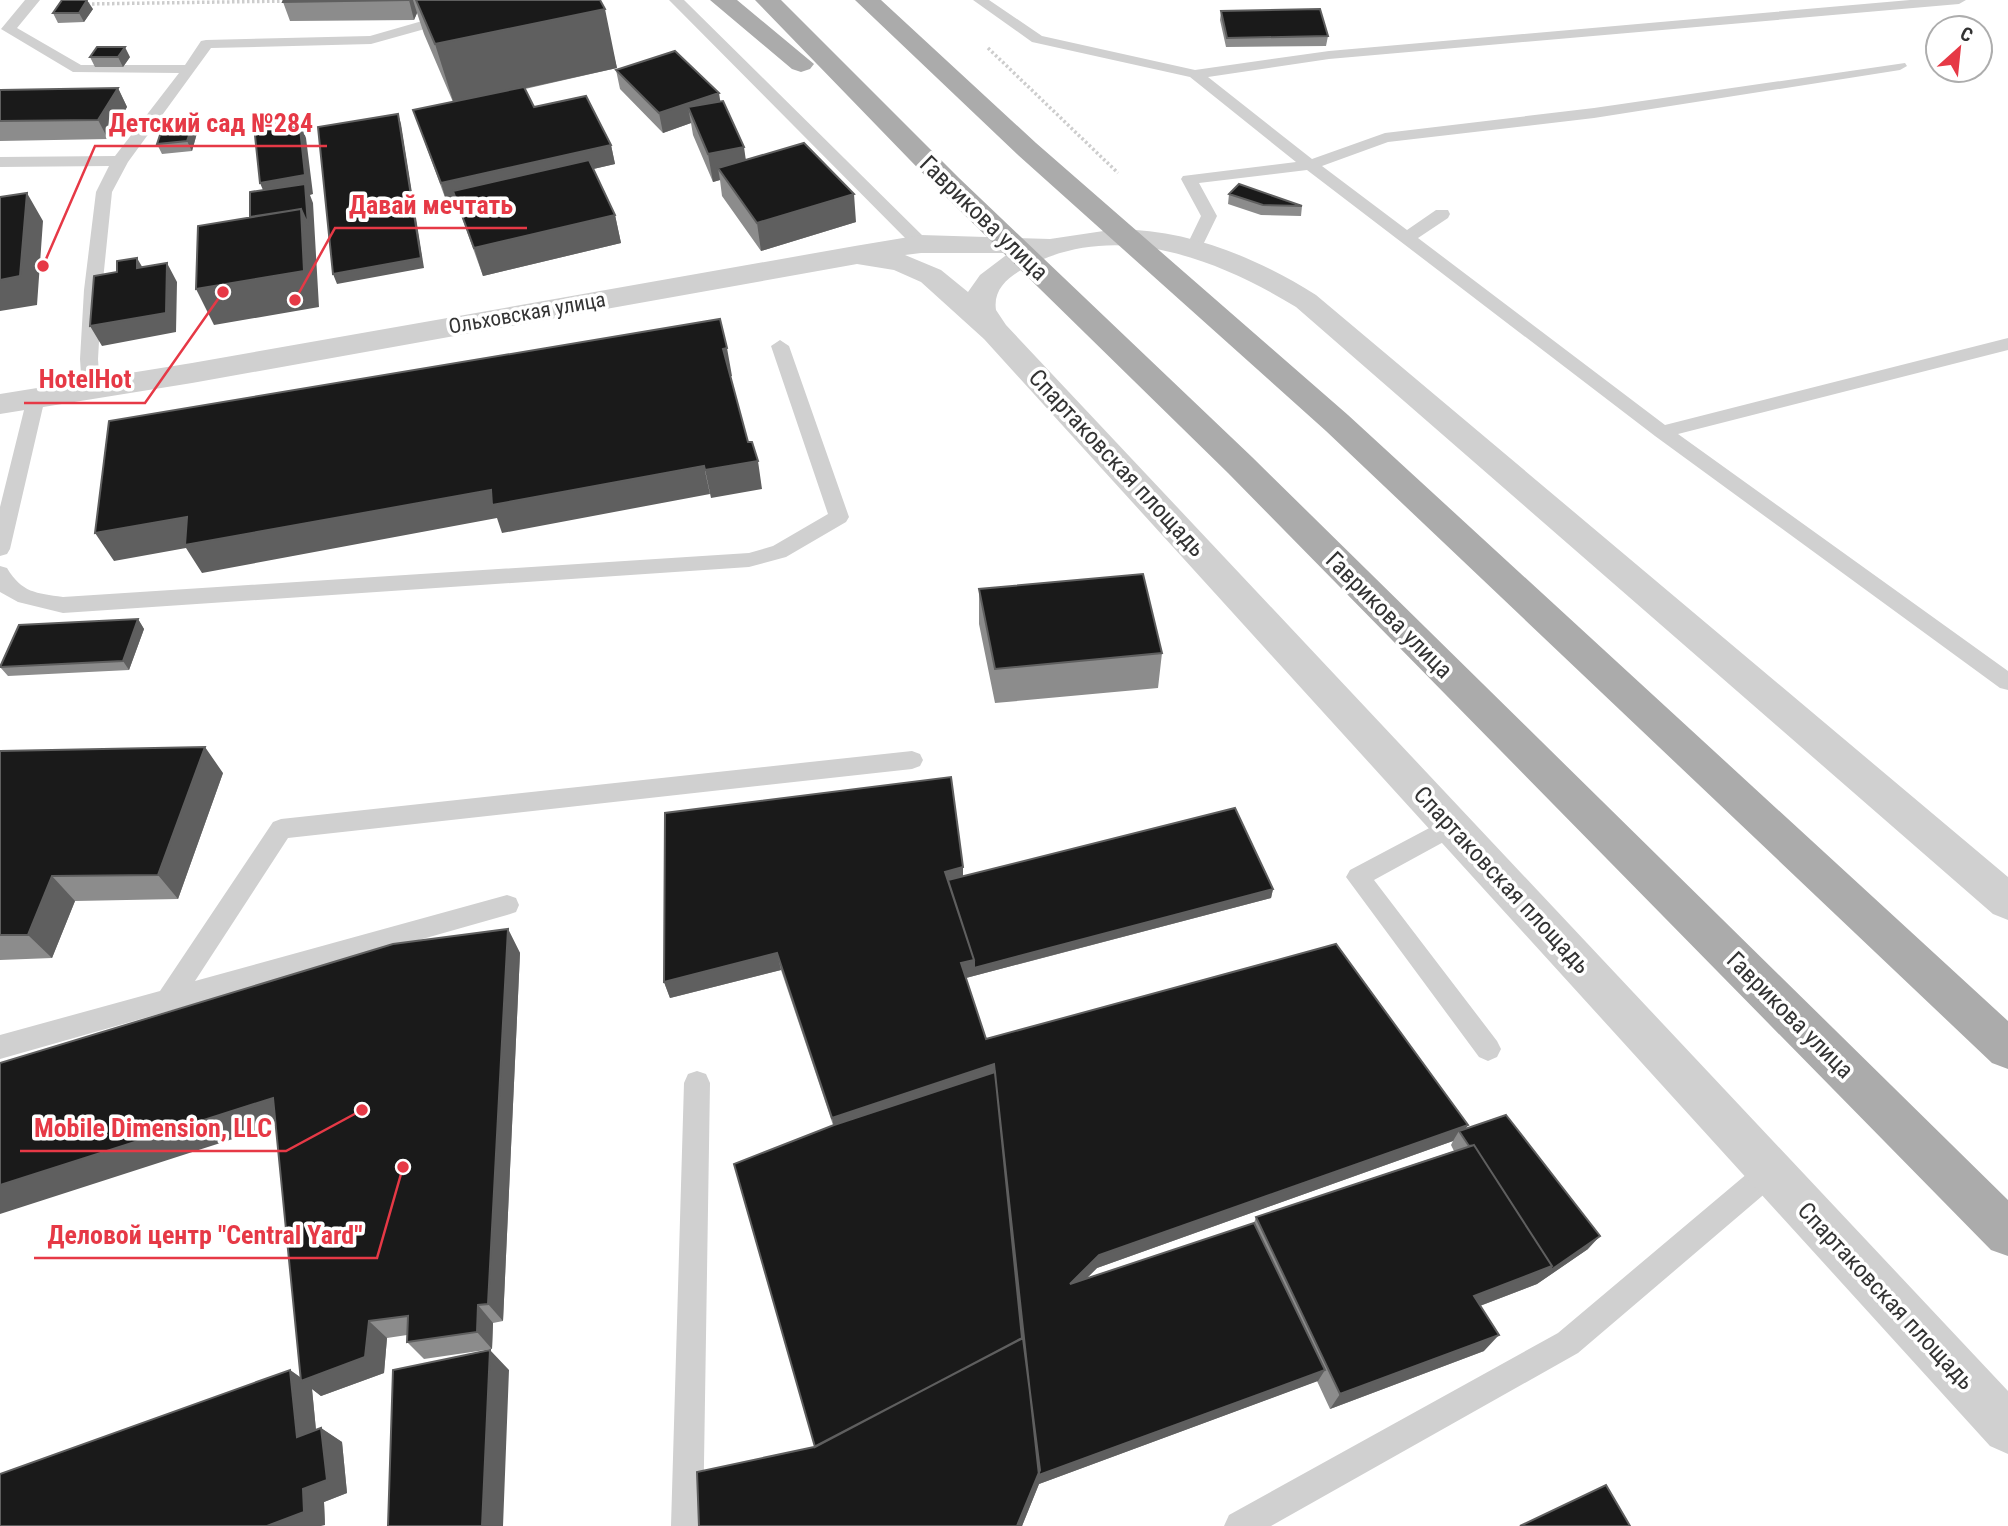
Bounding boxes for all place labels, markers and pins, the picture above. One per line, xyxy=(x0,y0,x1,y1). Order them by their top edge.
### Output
callout: Детский сад №284 xyxy=(95,99,327,146)
callout: Давай мечтать xyxy=(335,181,527,228)
callout: HotelHot xyxy=(24,356,145,403)
callout: Mobile Dimension, LLC xyxy=(20,1104,286,1151)
callout: Деловой центр "Central Yard" xyxy=(34,1211,377,1258)

